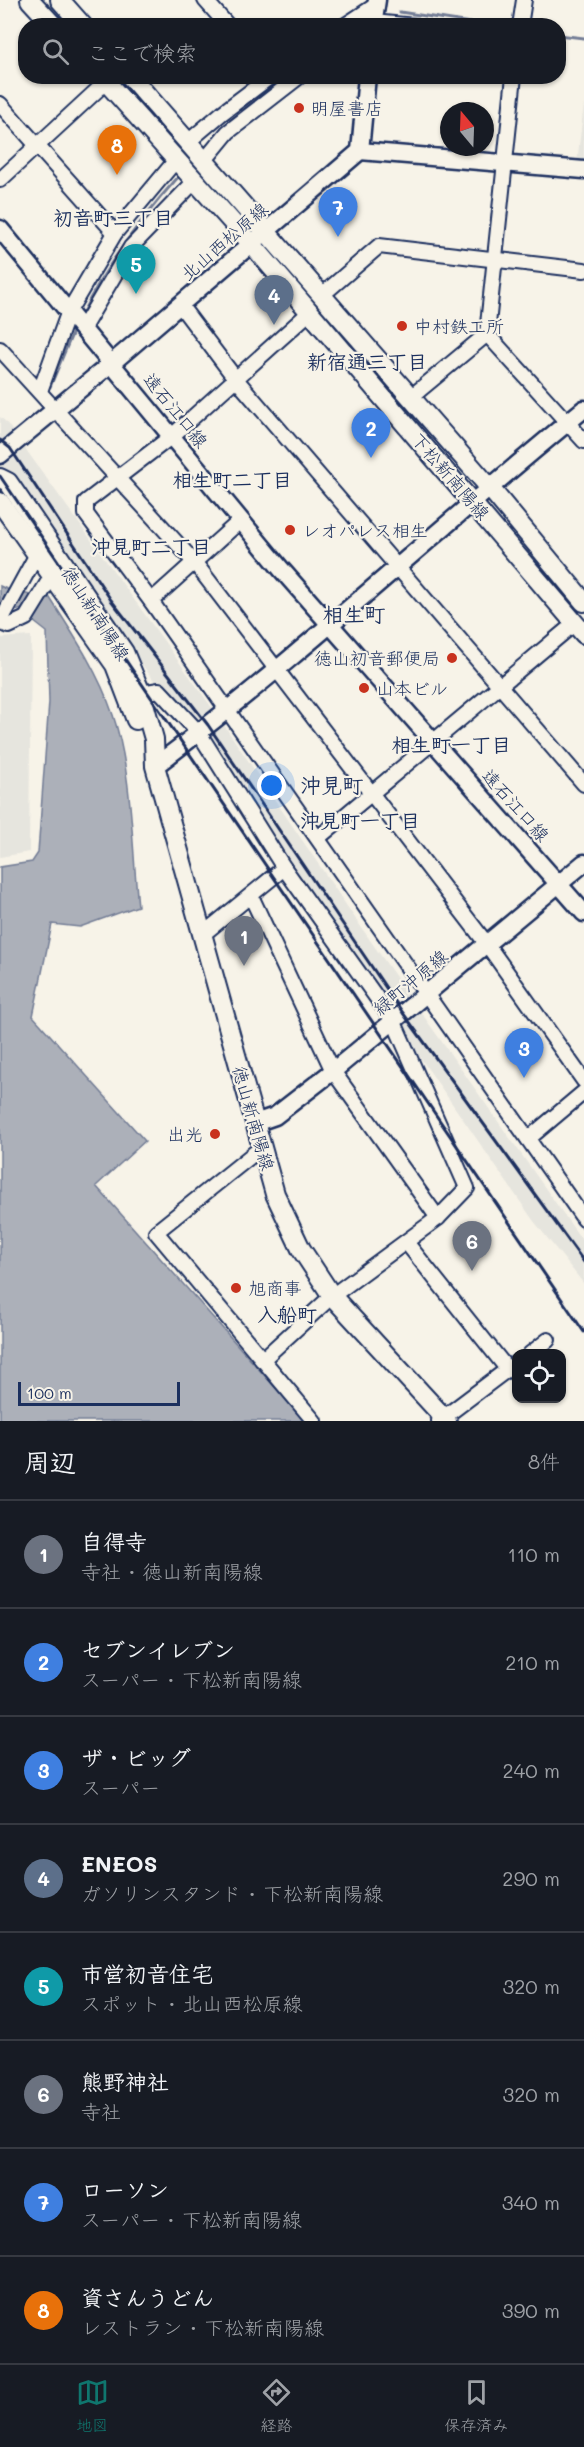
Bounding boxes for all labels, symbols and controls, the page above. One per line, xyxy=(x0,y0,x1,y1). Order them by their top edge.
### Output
search box xyxy=(18,18,566,84)
icon: search xyxy=(39,35,72,68)
text: ここで検索 xyxy=(87,38,197,67)
place label: 明屋書店 xyxy=(311,96,383,120)
marker: 明屋書店 xyxy=(292,101,306,115)
north arrow xyxy=(440,102,494,156)
pin: 8 xyxy=(98,126,136,175)
pin: 7 xyxy=(318,188,358,237)
street label: 北山西松原線 xyxy=(175,197,273,285)
district label: 初音町三丁目 xyxy=(53,204,173,230)
pin: 5 xyxy=(116,244,156,294)
pin: 4 xyxy=(254,276,294,325)
place label: 中村鉄工所 xyxy=(414,314,504,338)
marker: 中村鉄工所 xyxy=(395,319,409,333)
district label: 新宿通三丁目 xyxy=(307,348,427,374)
street label: 遠石江口線 xyxy=(138,367,214,453)
pin: 2 xyxy=(352,408,391,458)
street label: 下松新南陽線 xyxy=(407,427,495,525)
district label: 相生町二丁目 xyxy=(172,466,292,492)
place label: レオパレス相生 xyxy=(302,518,428,542)
marker: レオパレス相生 xyxy=(283,523,297,537)
district label: 沖見町二丁目 xyxy=(91,533,211,559)
street label: 徳山新南陽線 xyxy=(57,561,135,665)
district label: 相生町 xyxy=(323,600,386,627)
place label: 徳山初音郵便局 xyxy=(314,646,440,670)
marker: 徳山初音郵便局 xyxy=(445,651,459,665)
place label: 山本ビル xyxy=(376,676,448,700)
marker: 山本ビル xyxy=(357,681,371,695)
district label: 相生町一丁目 xyxy=(391,731,511,757)
street label: 遠石江口線 xyxy=(477,764,555,846)
your location xyxy=(257,771,286,800)
district label: 沖見町 xyxy=(301,771,364,798)
district label: 沖見町一丁目 xyxy=(300,807,420,833)
pin: 1 xyxy=(224,916,264,966)
street label: 緑町沖原線 xyxy=(368,944,452,1020)
pin: 3 xyxy=(504,1028,544,1078)
street label: 徳山新南陽線 xyxy=(228,1063,280,1173)
place label: 出光 xyxy=(167,1122,203,1146)
marker: 出光 xyxy=(208,1127,222,1141)
pin: 6 xyxy=(452,1222,492,1271)
place label: 旭商事 xyxy=(248,1276,302,1300)
marker: 旭商事 xyxy=(229,1281,243,1295)
district label: 入船町 xyxy=(257,1301,317,1327)
map controls xyxy=(512,1349,566,1403)
button: locate xyxy=(512,1349,566,1403)
scale bar xyxy=(18,1379,180,1406)
text: 100 m xyxy=(27,1382,72,1403)
text: 周辺 xyxy=(24,1445,76,1479)
text: 8件 xyxy=(528,1448,560,1474)
text: 自得寺 xyxy=(81,1527,147,1556)
text: 1 xyxy=(39,1541,48,1567)
text: 110 m xyxy=(507,1541,560,1567)
text: 寺社 · 徳山新南陽線 xyxy=(81,1558,263,1584)
text: セブンイレブン xyxy=(81,1635,235,1664)
text: 2 xyxy=(38,1649,49,1675)
text: 210 m xyxy=(505,1649,560,1675)
text: スーパー · 下松新南陽線 xyxy=(81,1666,302,1692)
text: ザ・ビッグ xyxy=(81,1743,191,1772)
text: 3 xyxy=(38,1757,50,1783)
text: 240 m xyxy=(502,1757,560,1783)
text: スーパー xyxy=(81,1774,160,1800)
text: ENEOS xyxy=(81,1849,158,1878)
text: 4 xyxy=(37,1865,50,1891)
text: 290 m xyxy=(502,1865,560,1891)
text: ガソリンスタンド · 下松新南陽線 xyxy=(81,1880,383,1906)
text: 市営初音住宅 xyxy=(81,1959,213,1988)
text: 5 xyxy=(38,1973,49,1999)
text: 320 m xyxy=(502,1973,560,1999)
text: スポット · 北山西松原線 xyxy=(81,1990,303,2016)
text: 熊野神社 xyxy=(81,2067,169,2096)
text: 6 xyxy=(37,2081,50,2107)
text: 320 m xyxy=(502,2081,560,2107)
text: 寺社 xyxy=(81,2098,121,2124)
text: ローソン xyxy=(81,2175,169,2204)
text: 7 xyxy=(38,2189,49,2215)
text: 340 m xyxy=(502,2189,560,2215)
text: スーパー · 下松新南陽線 xyxy=(81,2206,302,2232)
text: 資さんうどん xyxy=(81,2283,214,2312)
text: 8 xyxy=(37,2297,50,2323)
text: 390 m xyxy=(502,2297,560,2323)
text: レストラン · 下松新南陽線 xyxy=(81,2314,324,2340)
tab: 地図 xyxy=(76,2376,109,2436)
tab: 経路 xyxy=(260,2376,293,2436)
tab: 保存済み xyxy=(444,2376,508,2436)

